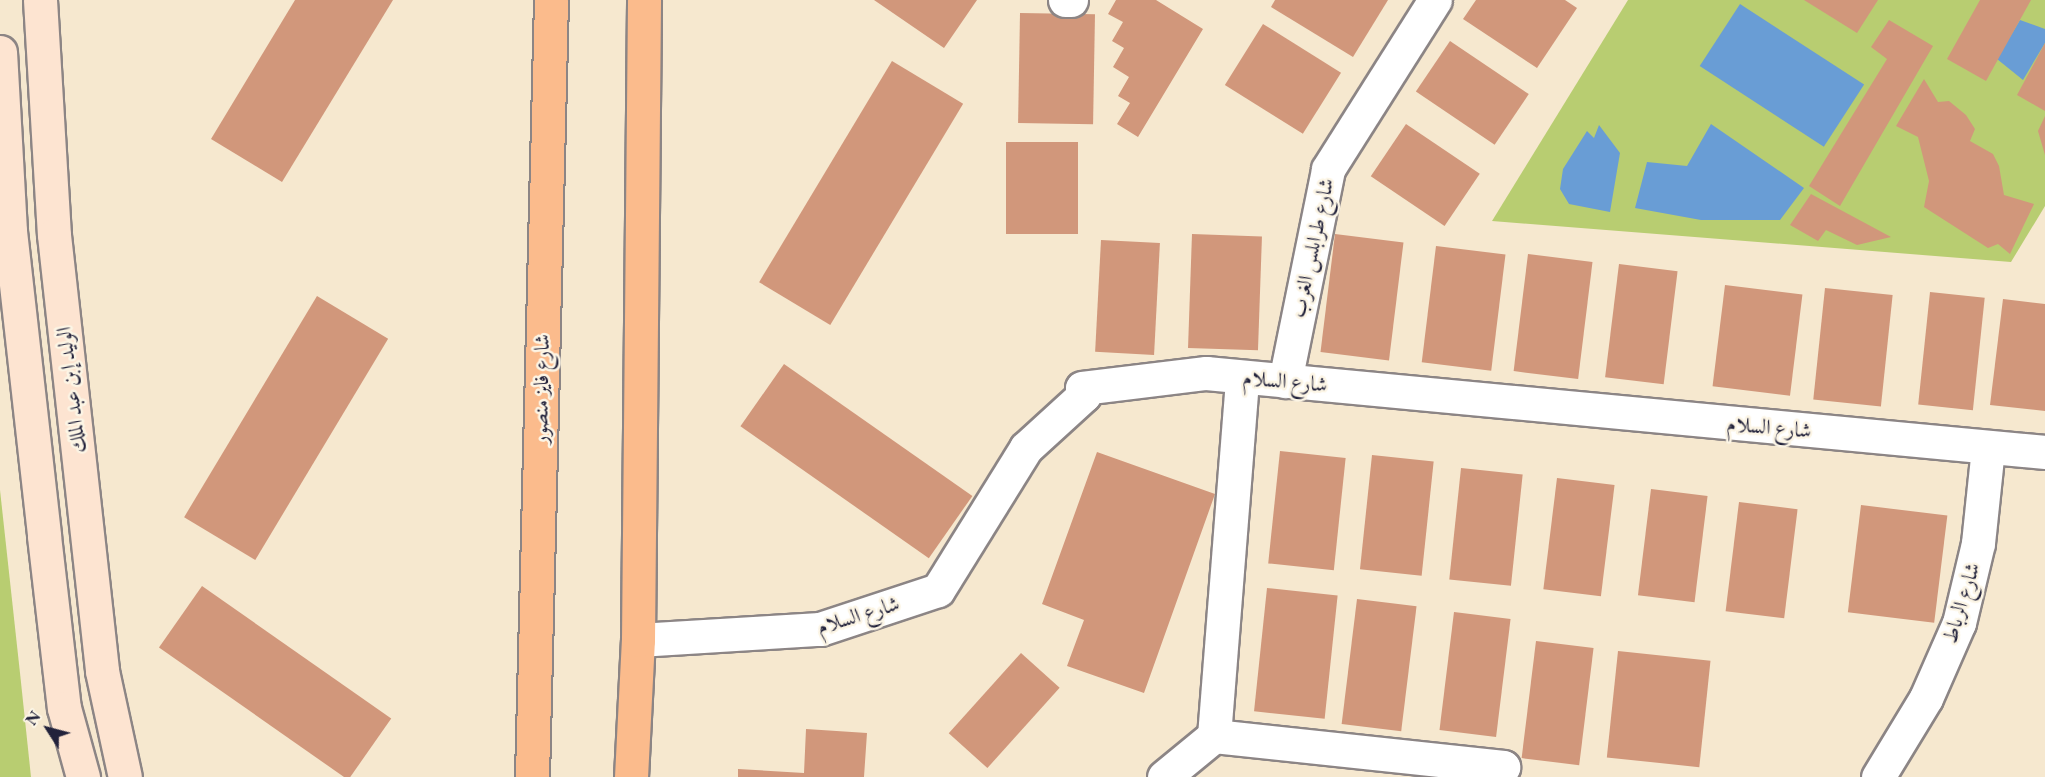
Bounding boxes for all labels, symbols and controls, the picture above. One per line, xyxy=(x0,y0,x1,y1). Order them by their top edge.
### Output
street label: شارع طرابلس الغرب xyxy=(1285,176,1339,320)
street label: الوليد إبن عبد الملك xyxy=(51,325,91,455)
street label: شارع فايز منصور xyxy=(527,334,555,444)
street label: شارع السلام xyxy=(1242,365,1328,397)
street label: شارع السلام xyxy=(1726,411,1812,443)
street label: شارع الرباط xyxy=(1937,560,1985,646)
street label: شارع السلام xyxy=(814,591,902,639)
north arrow xyxy=(18,699,78,759)
text: N xyxy=(21,707,45,730)

